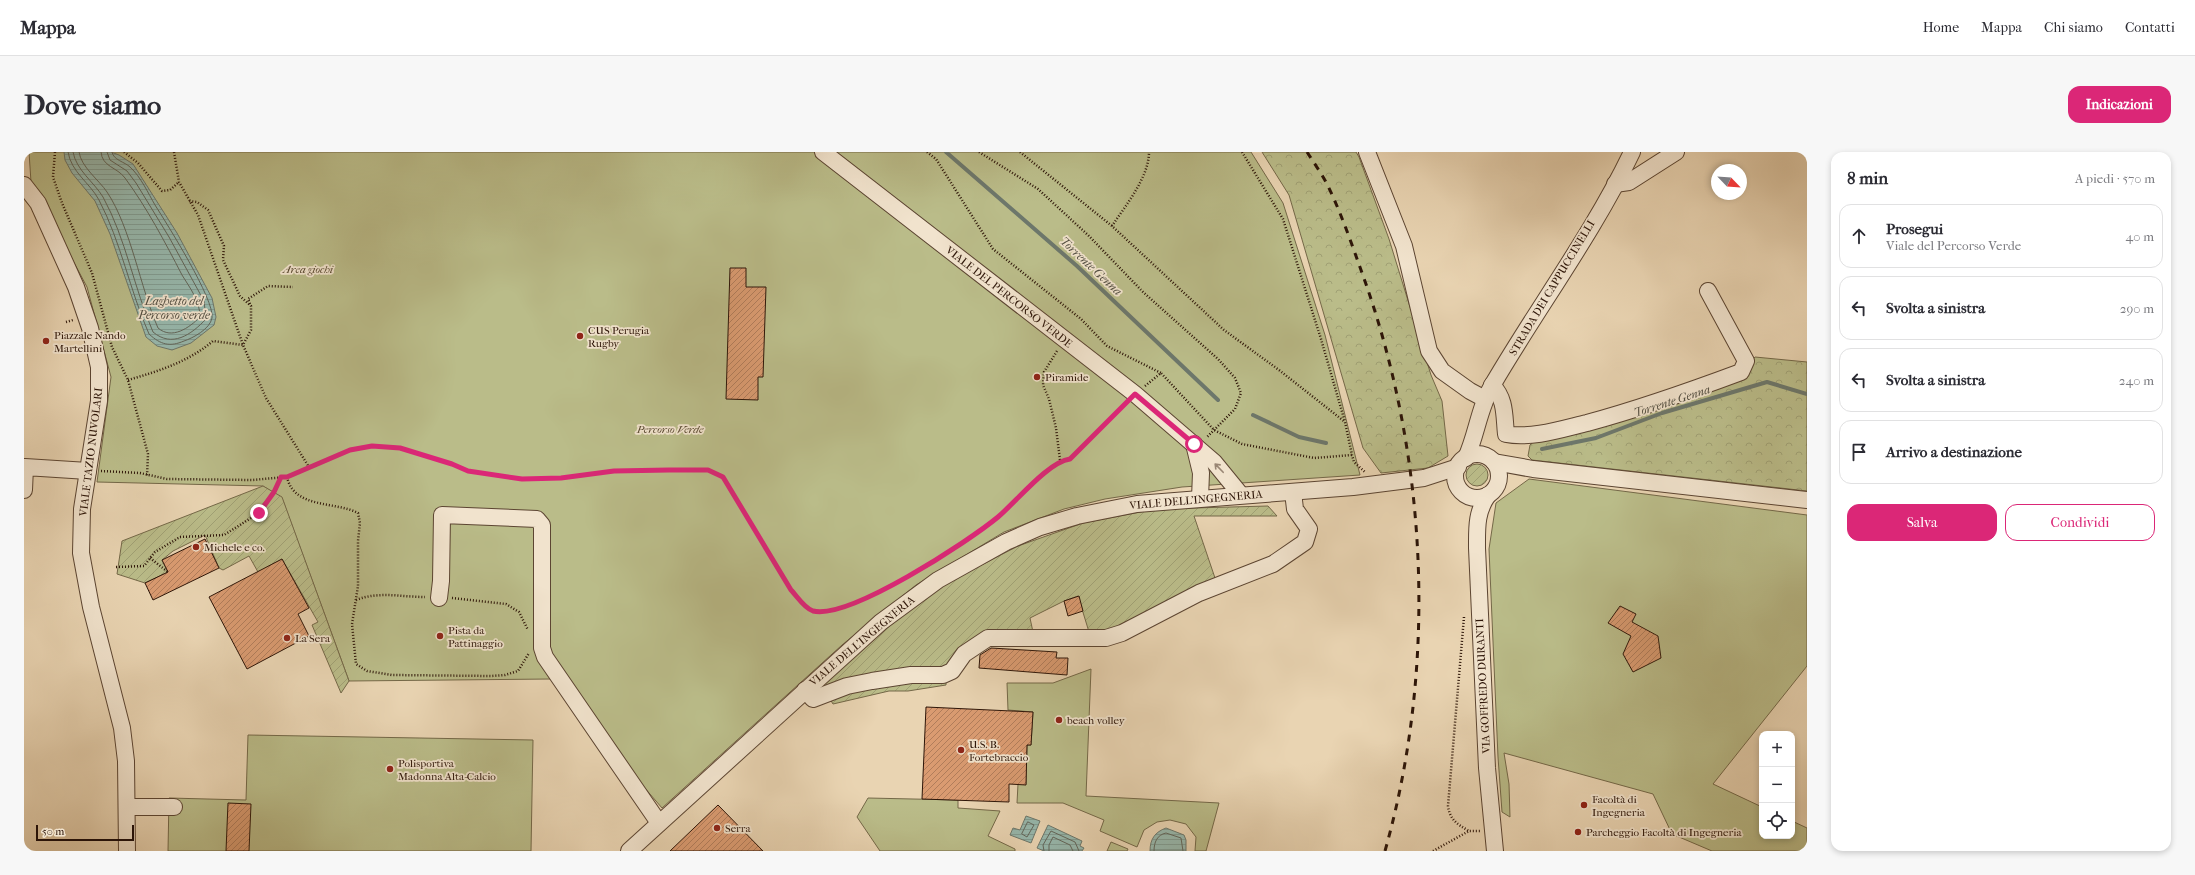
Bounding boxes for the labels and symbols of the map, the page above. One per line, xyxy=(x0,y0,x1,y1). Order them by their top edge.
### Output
north arrow xyxy=(1711,164,1747,200)
street label: STRADA DEI CAPPUCCINELLI xyxy=(1506,217,1598,358)
water label: Torrente Genna xyxy=(1057,234,1125,298)
street label: VIALE DEL PERCORSO VERDE xyxy=(942,243,1075,351)
park label: Area giochi xyxy=(281,263,334,276)
water label: Laghetto del Percorso verde xyxy=(137,294,211,322)
place label: CUS Perugia Rugby xyxy=(588,324,650,350)
place label: Piazzale Nando Martellini xyxy=(54,329,126,355)
marker: CUS Perugia Rugby xyxy=(575,331,585,341)
marker: Piazzale Nando Martellini xyxy=(41,336,51,346)
place label: Piramide xyxy=(1045,371,1089,384)
marker: Piramide xyxy=(1032,372,1042,382)
water label: Torrente Genna xyxy=(1632,382,1712,420)
street label: VIALE TAZIO NUVOLARI xyxy=(77,386,105,518)
park label: Percorso Verde xyxy=(636,423,704,436)
route start xyxy=(1185,435,1203,453)
one-way arrow xyxy=(1215,463,1224,473)
street label: VIALE DELL'INGEGNERIA xyxy=(1128,488,1264,512)
route end xyxy=(250,504,268,522)
place label: Michele e co. xyxy=(204,541,265,554)
marker: Michele e co. xyxy=(191,542,201,552)
street label: VIALE DELL'INGEGNERIA xyxy=(806,593,918,690)
street label: VIA GOFFREDO DURANTI xyxy=(1473,617,1493,755)
place label: Pista da Pattinaggio xyxy=(448,624,503,650)
marker: Pista da Pattinaggio xyxy=(435,631,445,641)
place label: La Sera xyxy=(295,632,331,645)
marker: La Sera xyxy=(282,633,292,643)
place label: beach volley xyxy=(1066,714,1126,727)
marker: beach volley xyxy=(1054,715,1064,725)
place label: U.S. B. Fortebraccio xyxy=(969,738,1029,764)
marker: U.S. B. Fortebraccio xyxy=(956,745,966,755)
place label: Polisportiva Madonna Alta-Calcio xyxy=(398,757,496,783)
marker: Polisportiva Madonna Alta-Calcio xyxy=(385,764,395,774)
place label: Facoltà di Ingegneria xyxy=(1592,793,1646,819)
marker: Facoltà di Ingegneria xyxy=(1579,800,1589,810)
place label: Serra xyxy=(725,822,751,835)
scale bar xyxy=(36,823,134,842)
marker: Serra xyxy=(712,823,722,833)
place label: Parcheggio Facoltà di Ingegneria xyxy=(1586,826,1742,839)
marker: Parcheggio Facoltà di Ingegneria xyxy=(1573,827,1583,837)

